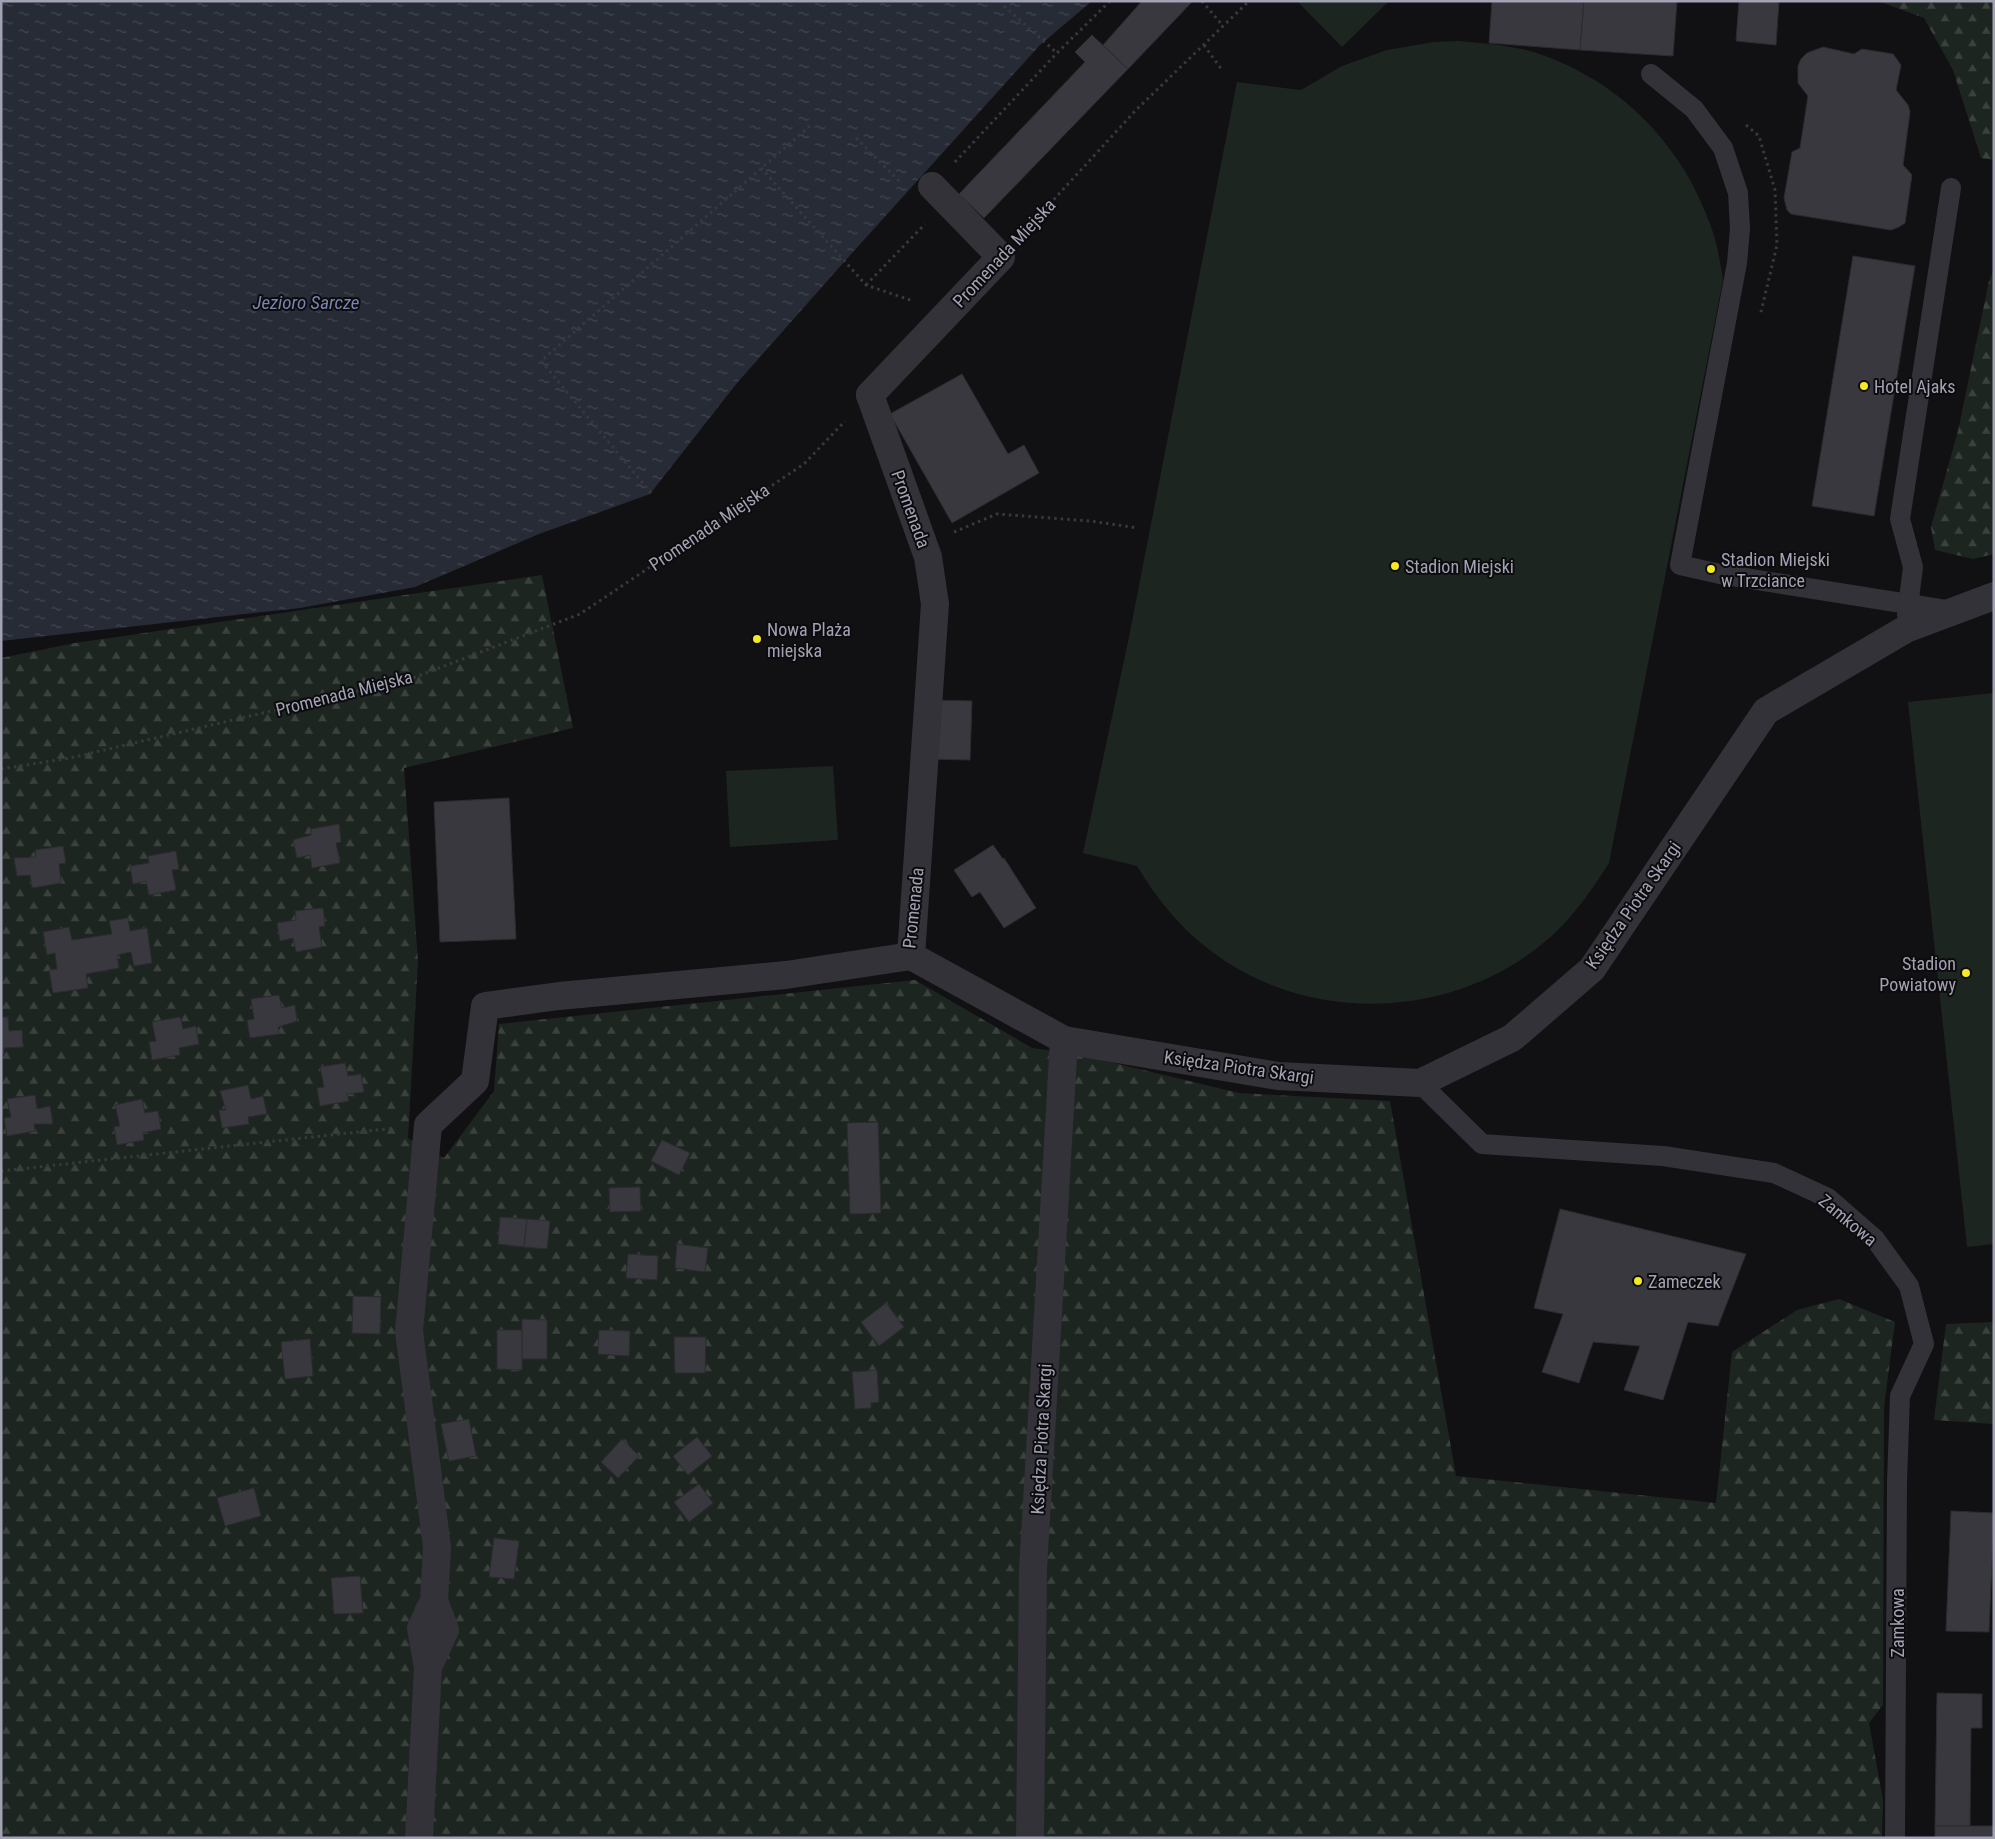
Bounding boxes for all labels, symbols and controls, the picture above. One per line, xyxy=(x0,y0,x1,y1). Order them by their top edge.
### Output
street label: Promenada Miejska xyxy=(948,194,1060,312)
water label: Jezioro Sarcze xyxy=(252,291,360,314)
place label: Hotel Ajaks xyxy=(1874,376,1956,397)
marker: Hotel Ajaks xyxy=(1858,380,1870,392)
street label: Promenada xyxy=(887,467,935,551)
street label: Promenada Miejska xyxy=(645,479,773,575)
place label: Stadion Miejski w Trzciance xyxy=(1721,549,1830,591)
place label: Stadion Miejski xyxy=(1405,556,1514,577)
marker: Stadion Miejski xyxy=(1389,560,1401,572)
marker: Stadion Miejski w Trzciance xyxy=(1705,563,1717,575)
place label: Nowa Plaża miejska xyxy=(767,619,851,661)
marker: Nowa Plaża miejska xyxy=(751,633,763,645)
street label: Promenada Miejska xyxy=(273,666,415,720)
street label: Księdza Piotra Skargi xyxy=(1581,837,1685,973)
street label: Promenada xyxy=(898,867,928,949)
place label: Stadion Powiatowy xyxy=(1879,953,1956,995)
marker: Stadion Powiatowy xyxy=(1960,967,1972,979)
street label: Księdza Piotra Skargi xyxy=(1163,1046,1315,1088)
street label: Zamkowa xyxy=(1815,1190,1881,1250)
place label: Zameczek xyxy=(1648,1271,1721,1292)
marker: Zameczek xyxy=(1632,1275,1644,1287)
street label: Księdza Piotra Skargi xyxy=(1027,1363,1055,1515)
street label: Zamkowa xyxy=(1887,1588,1908,1658)

